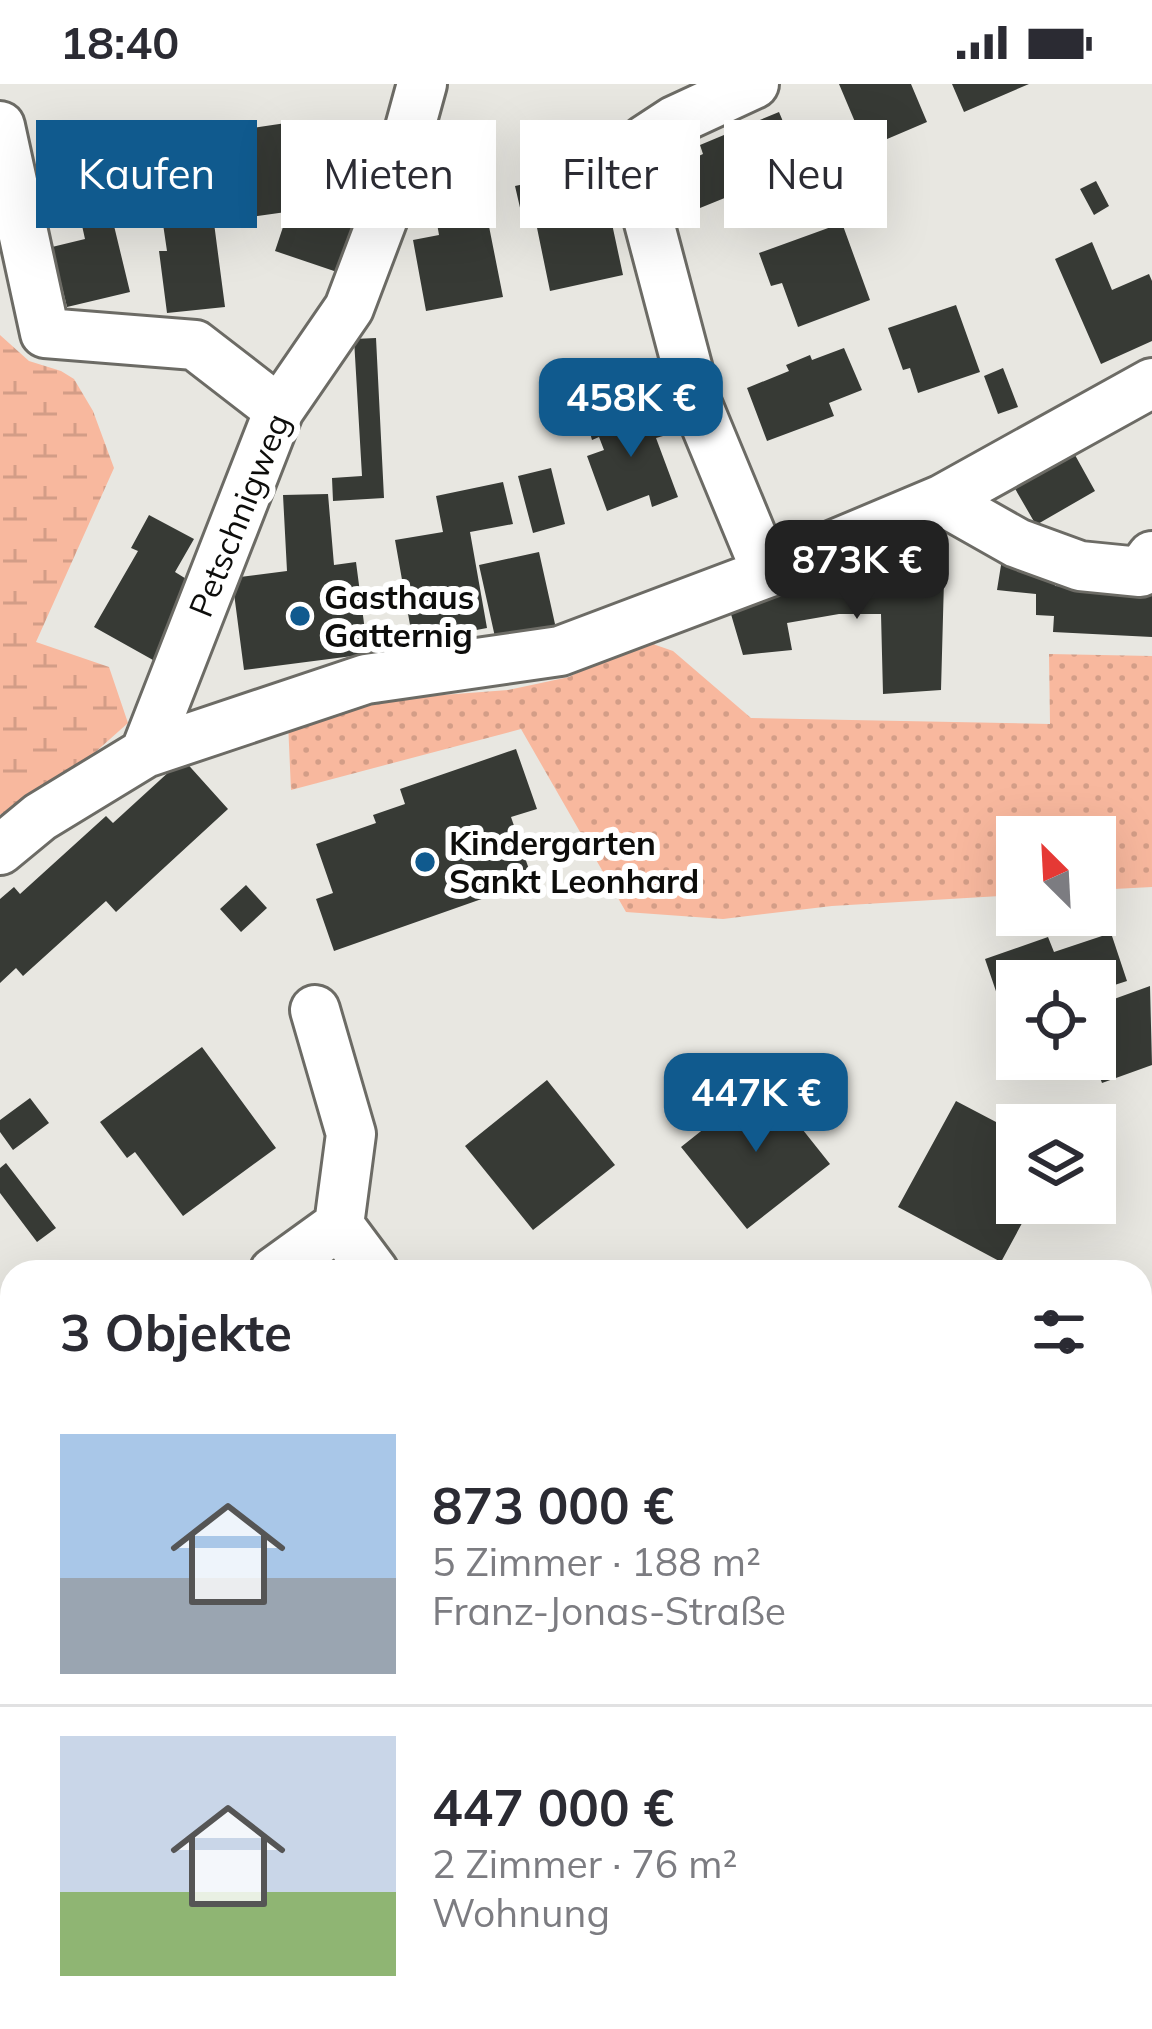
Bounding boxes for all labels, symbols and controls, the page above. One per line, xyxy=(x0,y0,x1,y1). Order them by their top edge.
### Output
text: 18:40 xyxy=(60,14,179,70)
chip: Kaufen xyxy=(36,120,257,228)
chip: Mieten xyxy=(281,120,496,228)
chip: Filter xyxy=(520,120,700,228)
chip: Neu xyxy=(724,120,887,228)
pin: 458K € xyxy=(533,358,729,460)
text: 458K € xyxy=(566,372,696,421)
street label: Petschnigweg xyxy=(179,407,298,622)
pin: 873K € xyxy=(759,520,955,622)
text: 873K € xyxy=(792,534,922,583)
place label: Gasthaus Gatternig xyxy=(324,576,474,655)
marker: Gasthaus Gatternig xyxy=(287,603,313,629)
north arrow xyxy=(996,816,1116,936)
map controls xyxy=(996,816,1116,1224)
place label: Kindergarten Sankt Leonhard xyxy=(449,822,699,901)
marker: Kindergarten Sankt Leonhard xyxy=(412,849,438,875)
button: locate xyxy=(996,960,1116,1080)
pin: 447K € xyxy=(658,1053,854,1155)
text: 447K € xyxy=(691,1067,821,1116)
button: layers xyxy=(996,1104,1116,1224)
icon: filters xyxy=(1026,1299,1092,1365)
text: 3 Objekte xyxy=(60,1300,292,1364)
text: 873 000 € xyxy=(432,1473,674,1537)
icon: home xyxy=(156,1482,300,1626)
text: 5 Zimmer · 188 m² xyxy=(432,1537,761,1586)
text: Franz-Jonas-Straße xyxy=(432,1586,786,1635)
text: 447 000 € xyxy=(432,1775,674,1839)
icon: home xyxy=(156,1784,300,1928)
text: 2 Zimmer · 76 m² xyxy=(432,1839,737,1888)
text: Wohnung xyxy=(432,1888,610,1937)

